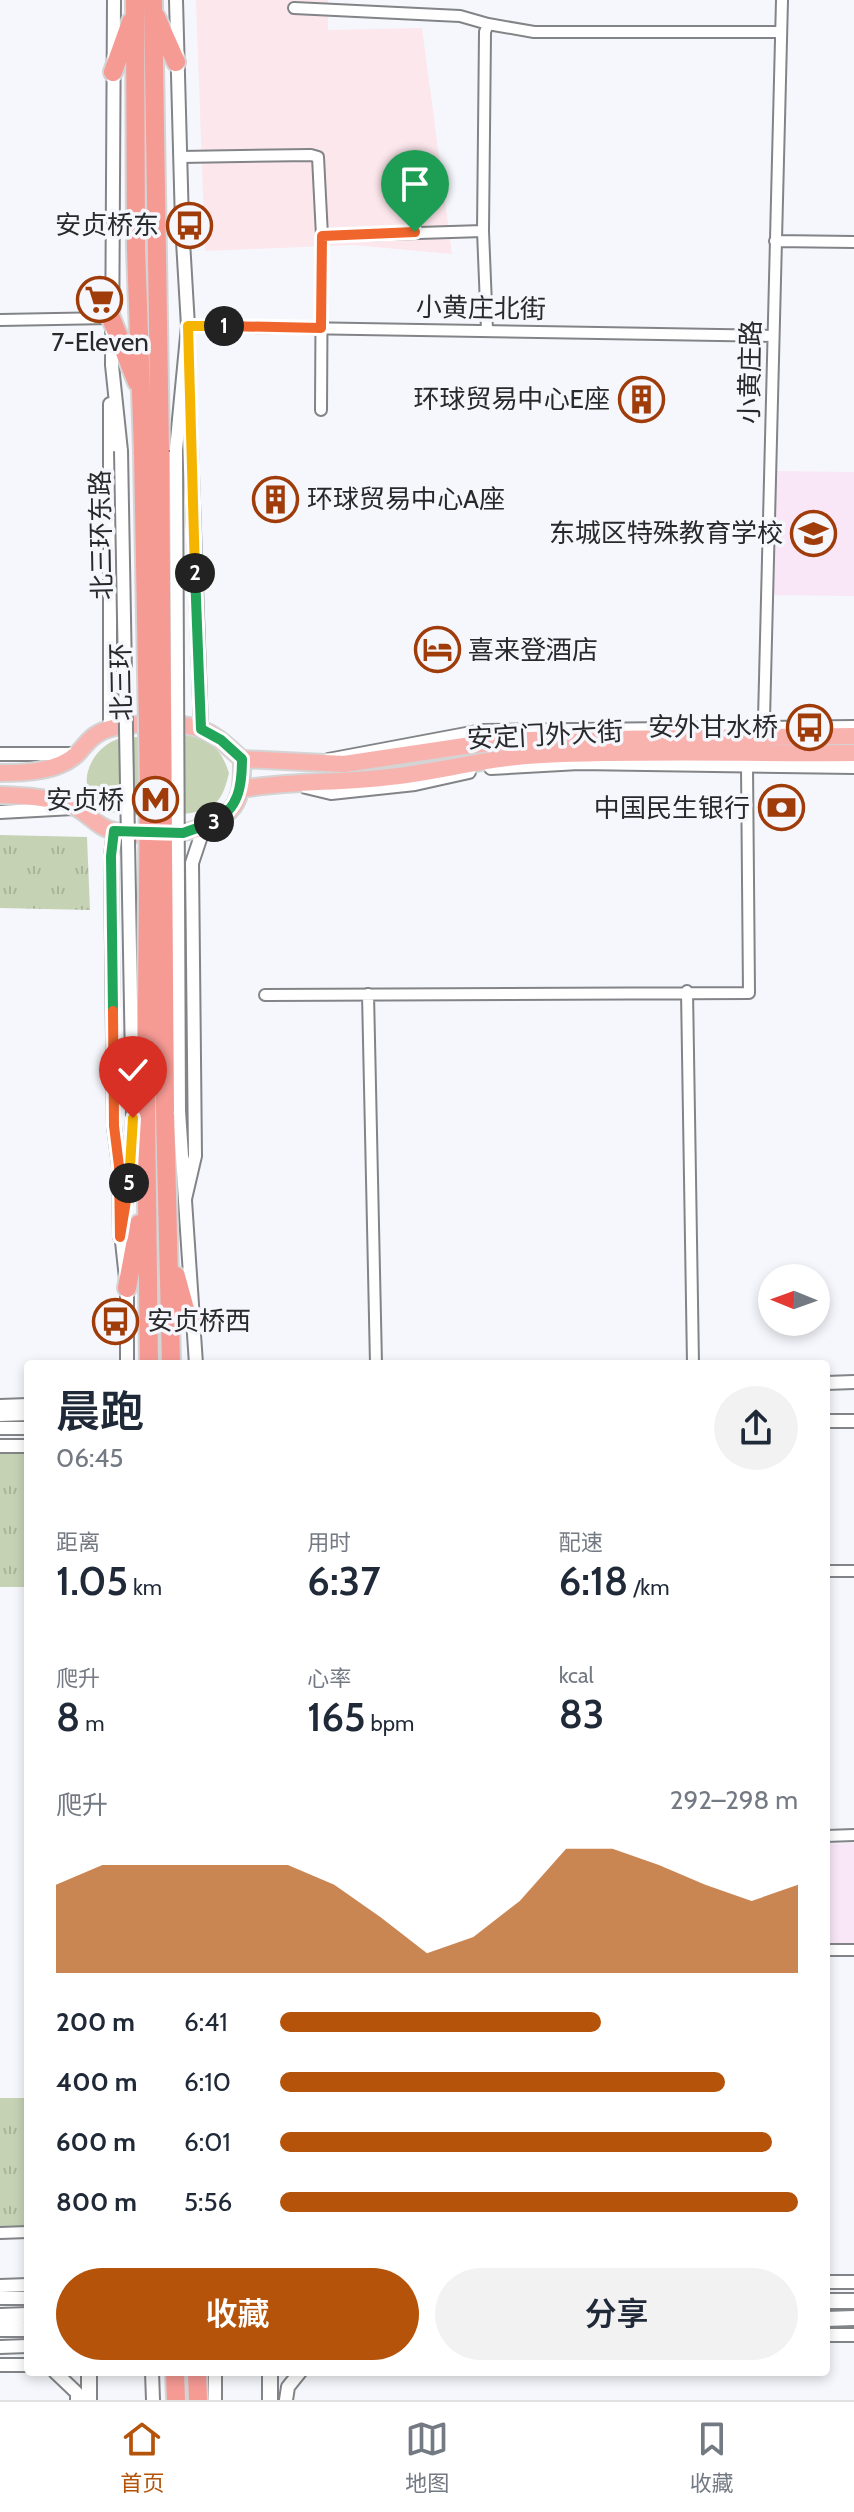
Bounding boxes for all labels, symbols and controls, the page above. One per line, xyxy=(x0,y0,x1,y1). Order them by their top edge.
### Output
pin xyxy=(381,150,449,232)
icon: arrive xyxy=(393,162,437,206)
bus stop icon: 安贞桥东 xyxy=(166,201,214,249)
place label: 安贞桥东 xyxy=(55,209,159,241)
supermarket icon: 7-Eleven xyxy=(76,275,124,323)
street label: 小黄庄北街 xyxy=(416,291,546,325)
pin: 1 xyxy=(204,306,244,346)
text: 1 xyxy=(220,312,228,339)
street label: 小黄庄路 xyxy=(733,320,767,424)
place label: 7-Eleven xyxy=(51,326,149,358)
building icon: 环球贸易中心E座 xyxy=(617,375,665,423)
place label: 环球贸易中心E座 xyxy=(414,383,610,415)
street label: 北三环东路 xyxy=(84,470,118,600)
building icon: 环球贸易中心A座 xyxy=(252,475,300,523)
place label: 环球贸易中心A座 xyxy=(307,483,505,515)
school or university icon: 东城区特殊教育学校 xyxy=(790,509,838,557)
place label: 东城区特殊教育学校 xyxy=(549,517,783,549)
pin: 2 xyxy=(175,553,215,593)
text: 2 xyxy=(189,559,201,586)
hotel icon: 喜来登酒店 xyxy=(413,626,461,674)
place label: 喜来登酒店 xyxy=(468,634,598,666)
street label: 北三环 xyxy=(104,643,138,721)
bus stop icon: 安外甘水桥 xyxy=(785,703,833,751)
place label: 安外甘水桥 xyxy=(648,711,778,743)
street label: 安定门外大街 xyxy=(466,715,624,755)
metro station icon: 安贞桥 xyxy=(131,776,179,824)
place label: 安贞桥 xyxy=(46,784,124,816)
bank icon: 中国民生银行 xyxy=(757,784,805,832)
place label: 中国民生银行 xyxy=(594,792,750,824)
pin: 3 xyxy=(194,802,234,842)
text: 3 xyxy=(208,808,220,835)
pin xyxy=(99,1036,167,1118)
icon: check xyxy=(111,1048,155,1092)
pin: 5 xyxy=(109,1163,149,1203)
text: 5 xyxy=(123,1169,135,1196)
north arrow xyxy=(758,1264,830,1336)
map controls xyxy=(758,1264,830,1336)
bus stop icon: 安贞桥西 xyxy=(92,1297,140,1345)
place label: 安贞桥西 xyxy=(147,1305,251,1337)
text: 晨跑 xyxy=(56,1385,144,1438)
button: share xyxy=(714,1386,798,1470)
text: 06:45 xyxy=(56,1442,123,1474)
text: 距离 xyxy=(56,1529,100,1556)
text: 用时 xyxy=(307,1529,351,1556)
text: 配速 xyxy=(559,1529,603,1556)
text: 1.05 xyxy=(56,1556,128,1605)
text: 6:37 xyxy=(307,1556,380,1605)
text: 6:18 xyxy=(559,1556,628,1605)
text: km xyxy=(128,1574,162,1601)
text: /km xyxy=(628,1574,669,1601)
text: kcal xyxy=(559,1662,594,1689)
text: 爬升 xyxy=(56,1665,100,1692)
text: 心率 xyxy=(307,1665,351,1692)
text: 83 xyxy=(559,1689,604,1738)
text: 8 xyxy=(56,1692,80,1741)
text: 165 xyxy=(307,1692,366,1741)
text: m xyxy=(80,1710,104,1737)
text: bpm xyxy=(366,1710,414,1737)
text: 292–298 m xyxy=(670,1784,798,1816)
text: 爬升 xyxy=(56,1789,108,1821)
text: 200 m xyxy=(56,2006,135,2038)
text: 6:41 xyxy=(184,2006,228,2038)
text: 400 m xyxy=(56,2066,137,2098)
text: 6:10 xyxy=(184,2066,231,2098)
text: 600 m xyxy=(56,2126,136,2158)
text: 6:01 xyxy=(184,2126,231,2158)
text: 800 m xyxy=(56,2186,137,2218)
text: 5:56 xyxy=(184,2186,232,2218)
button: 收藏 xyxy=(56,2268,419,2360)
button: 分享 xyxy=(435,2268,798,2360)
tab: 首页 xyxy=(120,2417,164,2497)
tab: 地图 xyxy=(405,2417,449,2497)
tab: 收藏 xyxy=(690,2417,734,2497)

